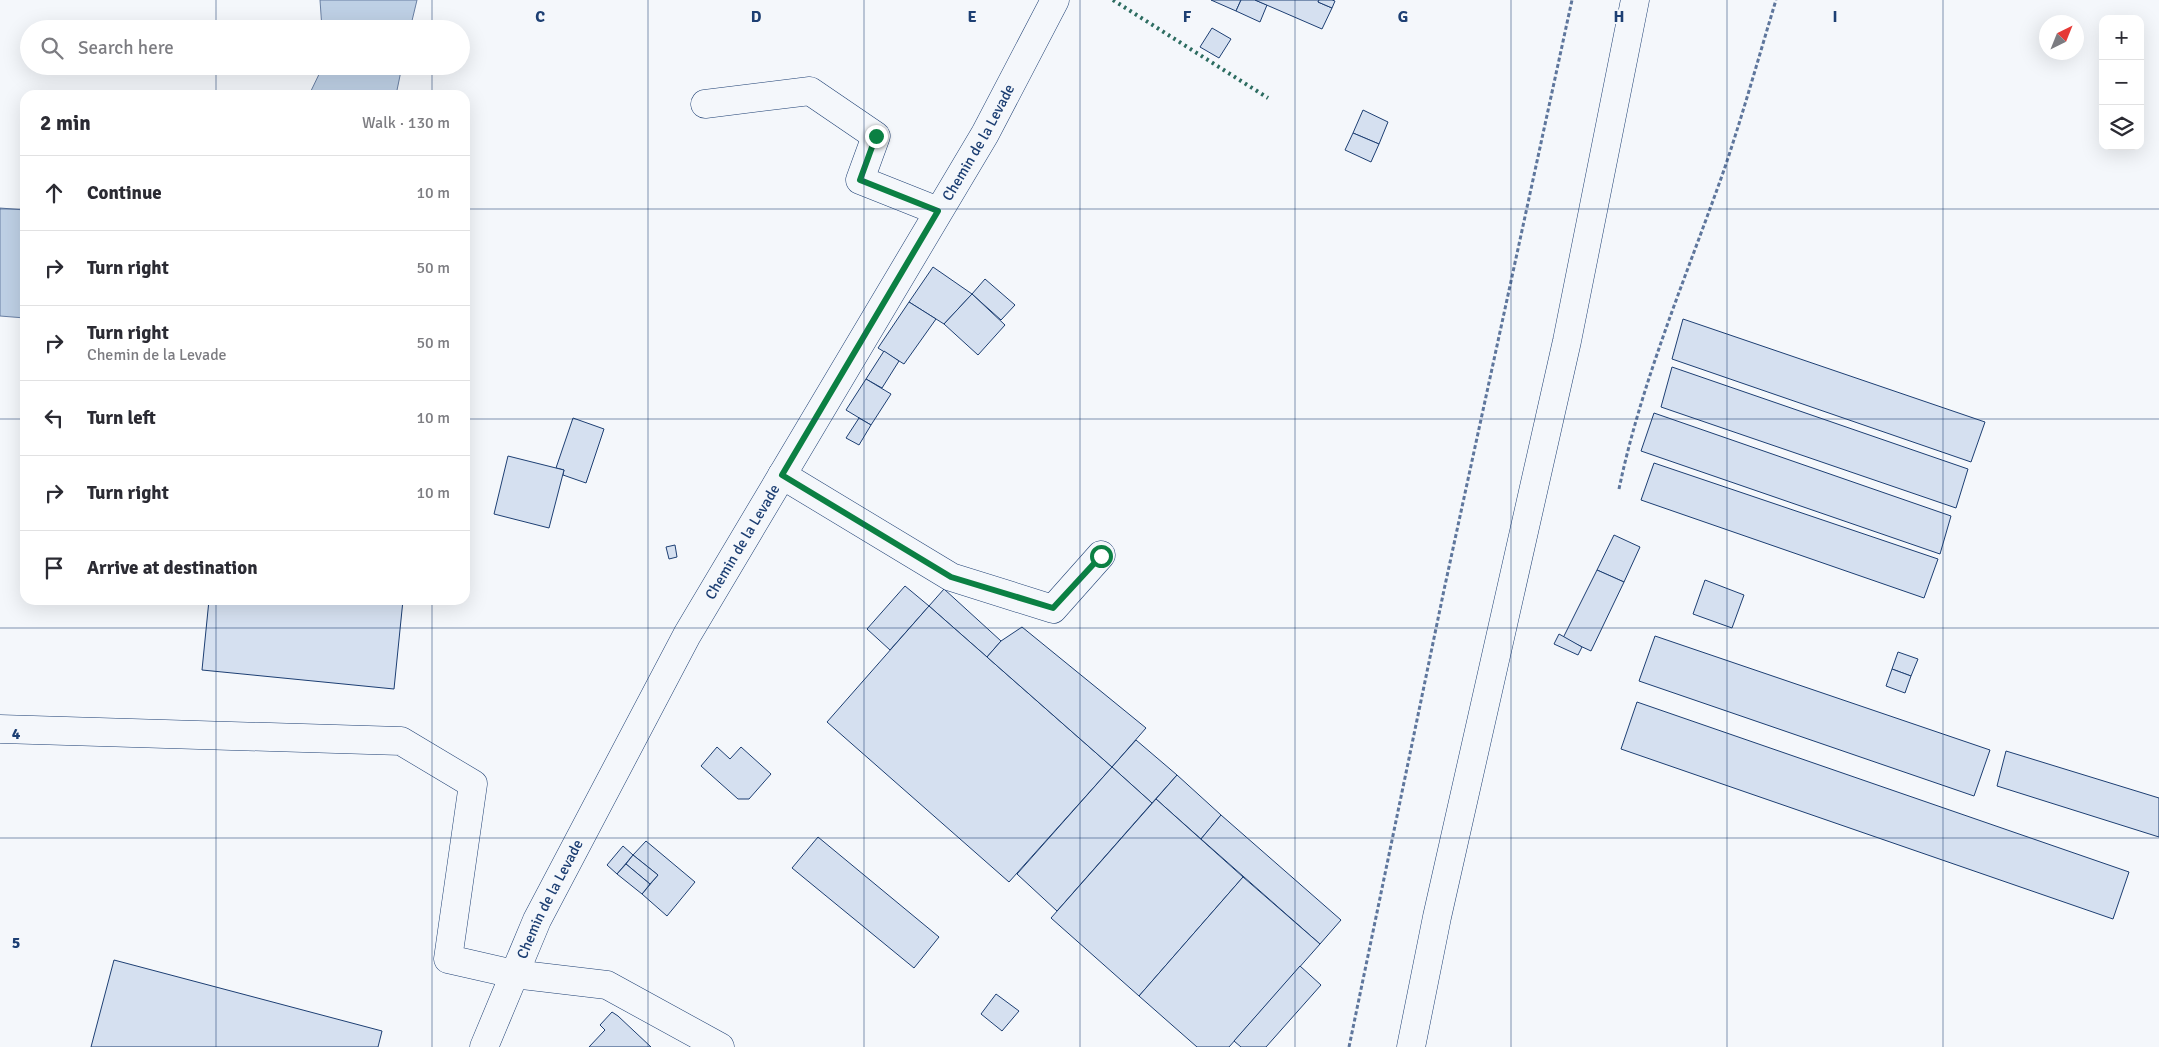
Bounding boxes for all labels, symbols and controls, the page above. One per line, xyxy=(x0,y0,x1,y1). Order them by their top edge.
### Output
text: C xyxy=(535,7,545,27)
text: D xyxy=(751,7,762,27)
text: E xyxy=(967,7,977,27)
text: F xyxy=(1183,7,1192,27)
text: G xyxy=(1398,7,1408,27)
text: H xyxy=(1614,7,1624,27)
text: I xyxy=(1832,7,1838,27)
north arrow xyxy=(2039,15,2084,60)
map controls xyxy=(2099,15,2144,150)
button: + xyxy=(2099,15,2144,60)
search box xyxy=(20,20,470,75)
icon: search xyxy=(38,34,66,62)
text: Search here xyxy=(78,36,174,60)
button: − xyxy=(2099,60,2144,105)
street label: Chemin de la Levade xyxy=(938,81,1018,204)
button: layers xyxy=(2099,105,2144,150)
text: 2 min xyxy=(40,110,91,136)
text: Walk · 130 m xyxy=(362,113,450,133)
route end xyxy=(865,125,888,148)
icon: ahead xyxy=(40,179,68,207)
text: Continue xyxy=(87,181,162,205)
text: 10 m xyxy=(416,183,450,203)
icon: right xyxy=(40,254,68,282)
text: Turn right xyxy=(87,256,169,280)
text: 50 m xyxy=(416,258,450,278)
text: Turn right xyxy=(87,321,169,345)
icon: right xyxy=(40,329,68,357)
text: 50 m xyxy=(416,333,450,353)
text: Chemin de la Levade xyxy=(87,345,227,365)
icon: left xyxy=(40,404,68,432)
text: Turn left xyxy=(87,406,156,430)
text: 10 m xyxy=(416,408,450,428)
icon: right xyxy=(40,479,68,507)
text: Turn right xyxy=(87,481,169,505)
street label: Chemin de la Levade xyxy=(701,481,784,603)
text: 10 m xyxy=(416,483,450,503)
route start xyxy=(1090,545,1113,568)
icon: arrive xyxy=(40,554,68,582)
text: Arrive at destination xyxy=(87,556,258,580)
text: 4 xyxy=(12,724,21,744)
street label: Chemin de la Levade xyxy=(513,836,587,961)
text: 5 xyxy=(12,933,20,953)

